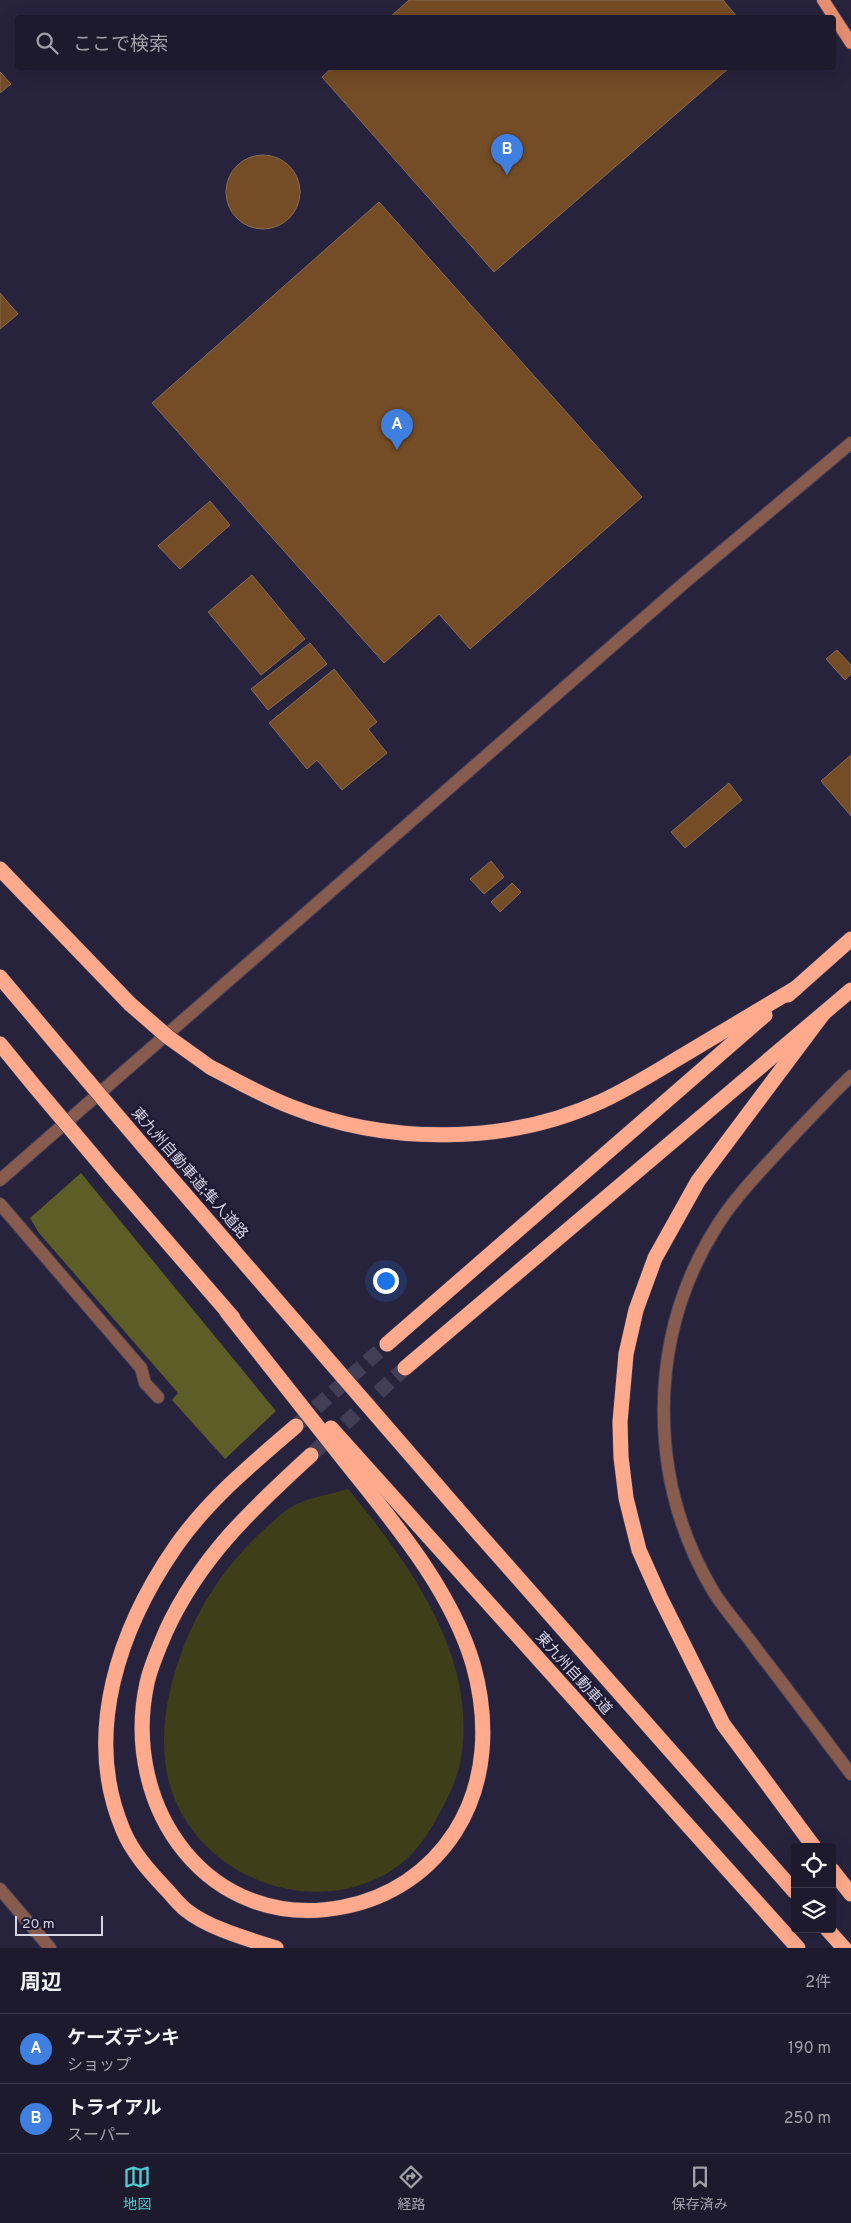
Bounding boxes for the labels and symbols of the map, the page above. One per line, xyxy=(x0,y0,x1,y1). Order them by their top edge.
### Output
pin: B xyxy=(491,134,523,175)
pin: A xyxy=(381,409,413,450)
street label: 東九州自動車道;隼人道路 xyxy=(126,1104,252,1244)
your location xyxy=(373,1268,399,1294)
street label: 東九州自動車道 xyxy=(531,1628,616,1719)
scale bar xyxy=(15,1913,102,1936)

